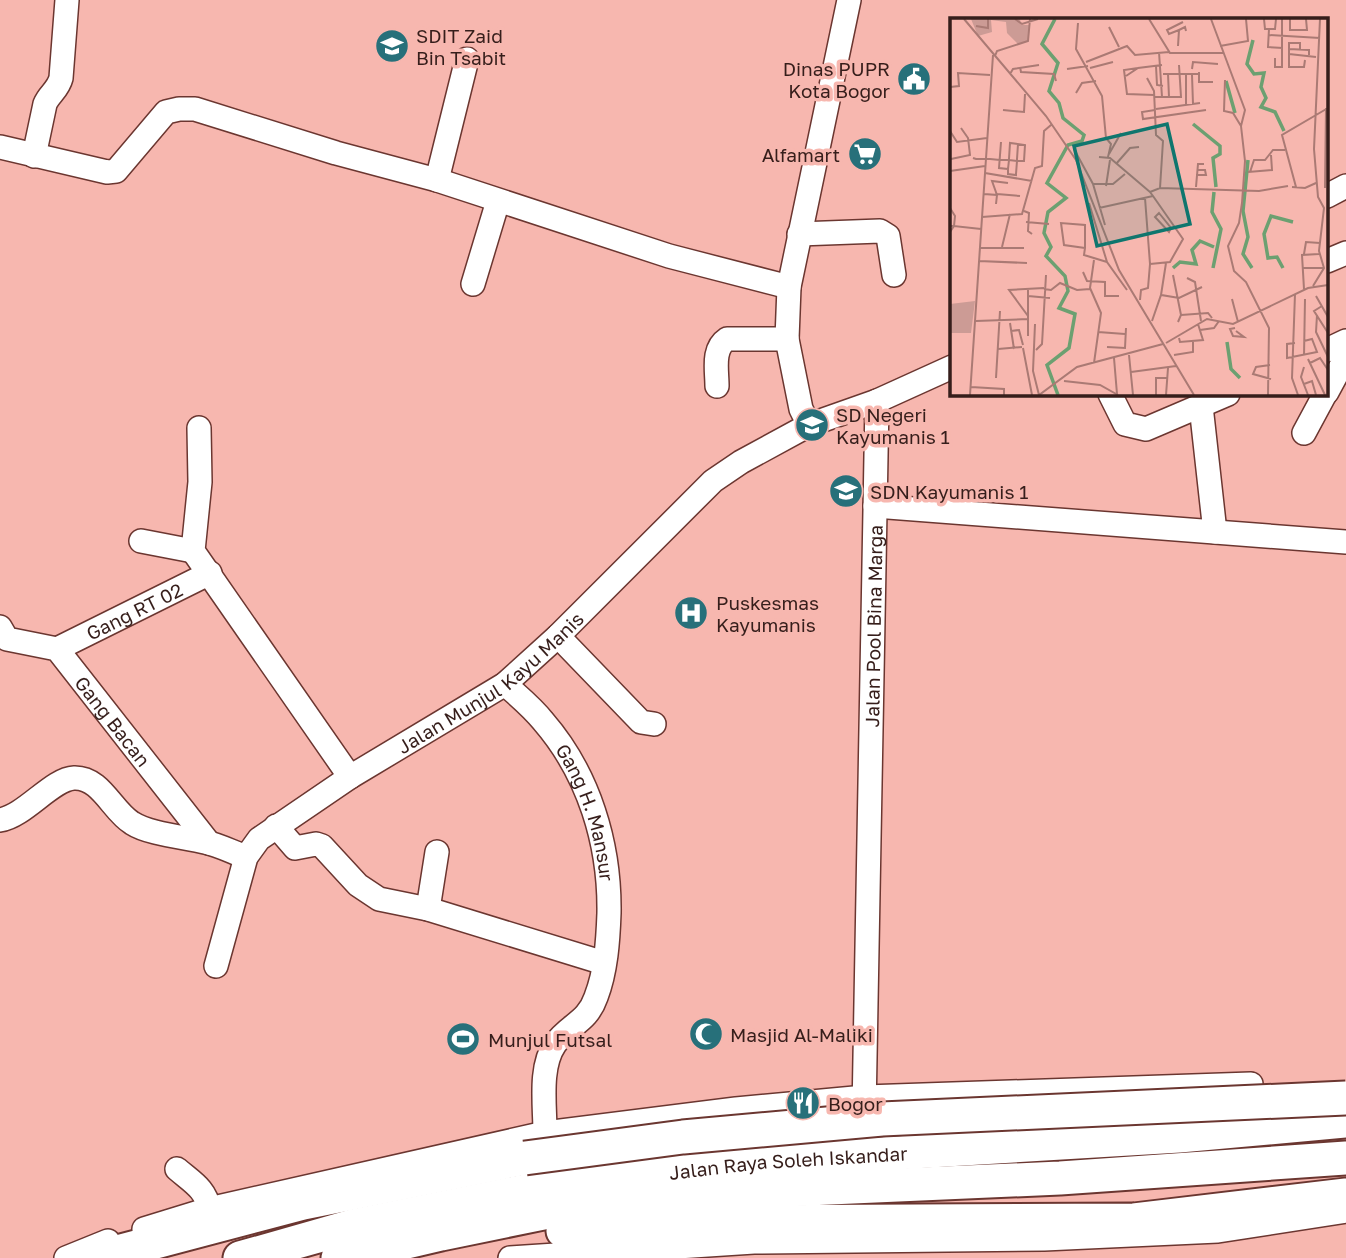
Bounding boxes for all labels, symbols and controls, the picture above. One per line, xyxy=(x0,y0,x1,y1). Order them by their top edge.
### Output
inset map xyxy=(950,18,1328,396)
place label: SDIT Zaid Bin Tsabit xyxy=(416,24,506,69)
school or university icon: SDIT Zaid Bin Tsabit xyxy=(373,27,411,65)
place label: Dinas PUPR Kota Bogor xyxy=(783,57,891,102)
public building icon: Dinas PUPR Kota Bogor xyxy=(895,60,933,98)
supermarket icon: Alfamart xyxy=(846,135,884,173)
place label: Alfamart xyxy=(762,143,840,166)
place label: SD Negeri Kayumanis 1 xyxy=(836,403,950,448)
school or university icon: SD Negeri Kayumanis 1 xyxy=(793,406,831,444)
school or university icon: SDN Kayumanis 1 xyxy=(827,472,865,510)
place label: SDN Kayumanis 1 xyxy=(870,480,1028,503)
street label: Jalan Pool Bina Marga xyxy=(860,525,886,727)
street label: Gang RT 02 xyxy=(82,577,186,644)
place label: Puskesmas Kayumanis xyxy=(716,591,819,636)
hospital icon: Puskesmas Kayumanis xyxy=(672,594,710,632)
street label: Jalan Munjul Kayu Manis xyxy=(393,606,588,758)
street label: Gang Bacan xyxy=(71,671,156,771)
street label: Gang H. Mansur xyxy=(552,739,619,883)
mosque icon: Masjid Al-Maliki xyxy=(687,1015,725,1053)
sports icon: Munjul Futsal xyxy=(444,1020,482,1058)
place label: Masjid Al-Maliki xyxy=(730,1023,873,1046)
place label: Munjul Futsal xyxy=(488,1028,612,1051)
restaurant icon: Bogor xyxy=(784,1084,822,1122)
place label: Bogor xyxy=(828,1092,883,1115)
street label: Jalan Raya Soleh Iskandar xyxy=(668,1141,909,1184)

